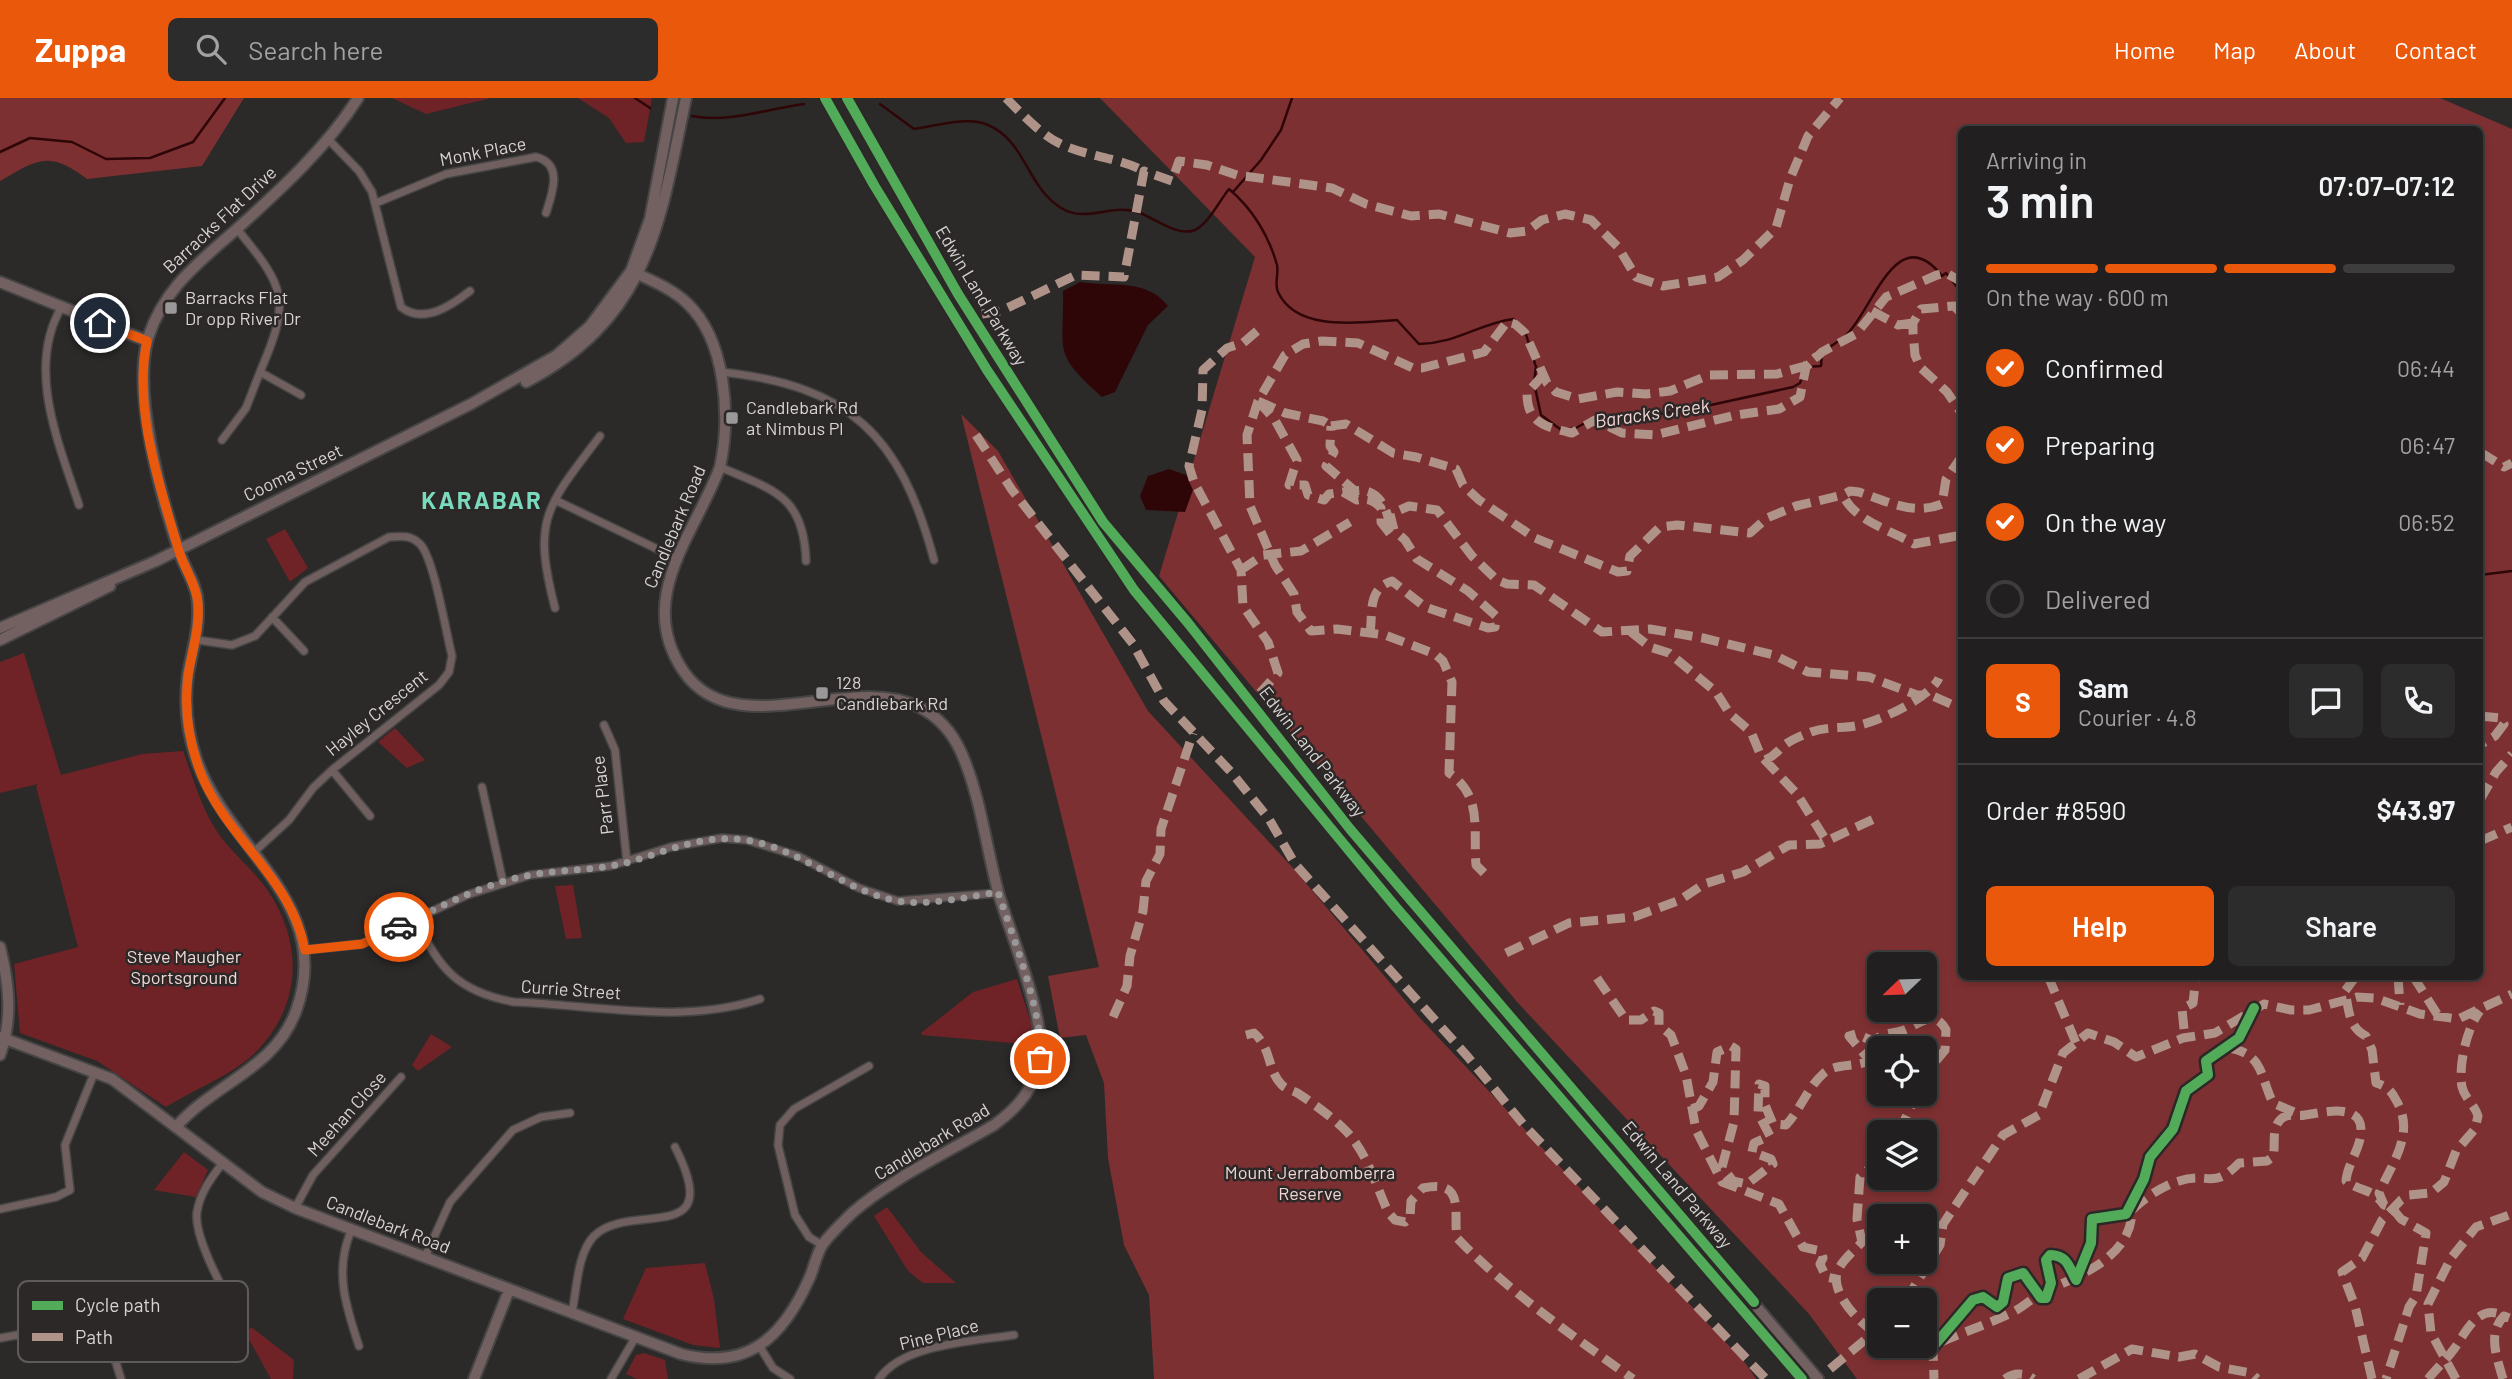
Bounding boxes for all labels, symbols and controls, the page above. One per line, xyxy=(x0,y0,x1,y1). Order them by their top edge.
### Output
search box xyxy=(168,18,658,81)
text: Zuppa xyxy=(35,29,126,69)
icon: search xyxy=(192,30,230,68)
text: Search here xyxy=(248,34,383,65)
text: Home xyxy=(2114,35,2175,64)
text: Map xyxy=(2213,35,2256,64)
text: About xyxy=(2294,35,2356,64)
text: Contact xyxy=(2394,35,2477,64)
street label: Monk Place xyxy=(438,132,528,170)
text: Arriving in xyxy=(1986,146,2087,174)
street label: Barracks Flat Drive xyxy=(158,161,281,277)
text: 07:07–07:12 xyxy=(2319,170,2455,201)
text: 3 min xyxy=(1986,172,2095,227)
street label: Edwin Land Parkway xyxy=(931,221,1032,370)
text: On the way · 600 m xyxy=(1986,283,2169,311)
place label: Barracks Flat Dr opp River Dr xyxy=(185,286,301,329)
pin xyxy=(70,293,130,353)
marker: Barracks Flat Dr opp River Dr xyxy=(163,300,179,316)
icon: home xyxy=(81,304,119,342)
icon: check xyxy=(1986,349,2024,387)
text: Confirmed xyxy=(2045,352,2164,383)
text: 06:44 xyxy=(2397,354,2455,382)
water label: Baracks Creek xyxy=(1593,393,1712,432)
place label: Candlebark Rd at Nimbus Pl xyxy=(746,396,858,439)
marker: Candlebark Rd at Nimbus Pl xyxy=(724,410,740,426)
icon: check xyxy=(1986,426,2024,464)
text: Preparing xyxy=(2045,429,2155,460)
text: 06:47 xyxy=(2400,431,2455,459)
street label: Cooma Street xyxy=(239,439,346,506)
street label: Candlebark Road xyxy=(638,462,710,591)
district label: KARABAR xyxy=(421,485,543,514)
icon: check xyxy=(1986,503,2024,541)
text: On the way xyxy=(2045,506,2166,537)
text: 06:52 xyxy=(2398,508,2455,536)
text: Delivered xyxy=(2045,583,2151,614)
street label: Hayley Crescent xyxy=(321,664,432,760)
button: chat xyxy=(2289,664,2363,738)
button: phone xyxy=(2381,664,2455,738)
place label: 128 Candlebark Rd xyxy=(836,671,948,714)
text: Sam xyxy=(2078,672,2129,703)
street label: Edwin Land Parkway xyxy=(1255,682,1371,821)
marker: 128 Candlebark Rd xyxy=(814,685,830,701)
text: S xyxy=(2015,686,2031,717)
text: Courier · 4.8 xyxy=(2078,703,2197,731)
street label: Parr Place xyxy=(586,754,618,836)
text: Order #8590 xyxy=(1986,794,2127,825)
text: $43.97 xyxy=(2377,794,2455,825)
button: Help xyxy=(1986,886,2214,966)
button: Share xyxy=(2228,886,2455,966)
courier xyxy=(364,892,434,962)
icon: car xyxy=(380,908,418,946)
park label: Steve Maugher Sportsground xyxy=(127,945,242,988)
north arrow xyxy=(1867,952,1937,1022)
map controls xyxy=(1867,952,1937,1358)
street label: Currie Street xyxy=(520,975,622,1003)
pin xyxy=(1010,1029,1070,1089)
button: locate xyxy=(1867,1036,1937,1106)
icon: bag xyxy=(1021,1040,1059,1078)
street label: Meehan Close xyxy=(302,1066,390,1161)
street label: Candlebark Road xyxy=(870,1098,993,1184)
street label: Edwin Land Parkway xyxy=(1618,1116,1737,1253)
button: layers xyxy=(1867,1120,1937,1190)
park label: Mount Jerrabomberra Reserve xyxy=(1225,1161,1395,1204)
street label: Candlebark Road xyxy=(323,1190,454,1258)
button: + xyxy=(1867,1204,1937,1274)
legend xyxy=(18,1281,248,1362)
button: − xyxy=(1867,1288,1937,1358)
text: Cycle path xyxy=(75,1293,160,1316)
street label: Pine Place xyxy=(897,1314,981,1354)
text: Path xyxy=(75,1325,113,1348)

